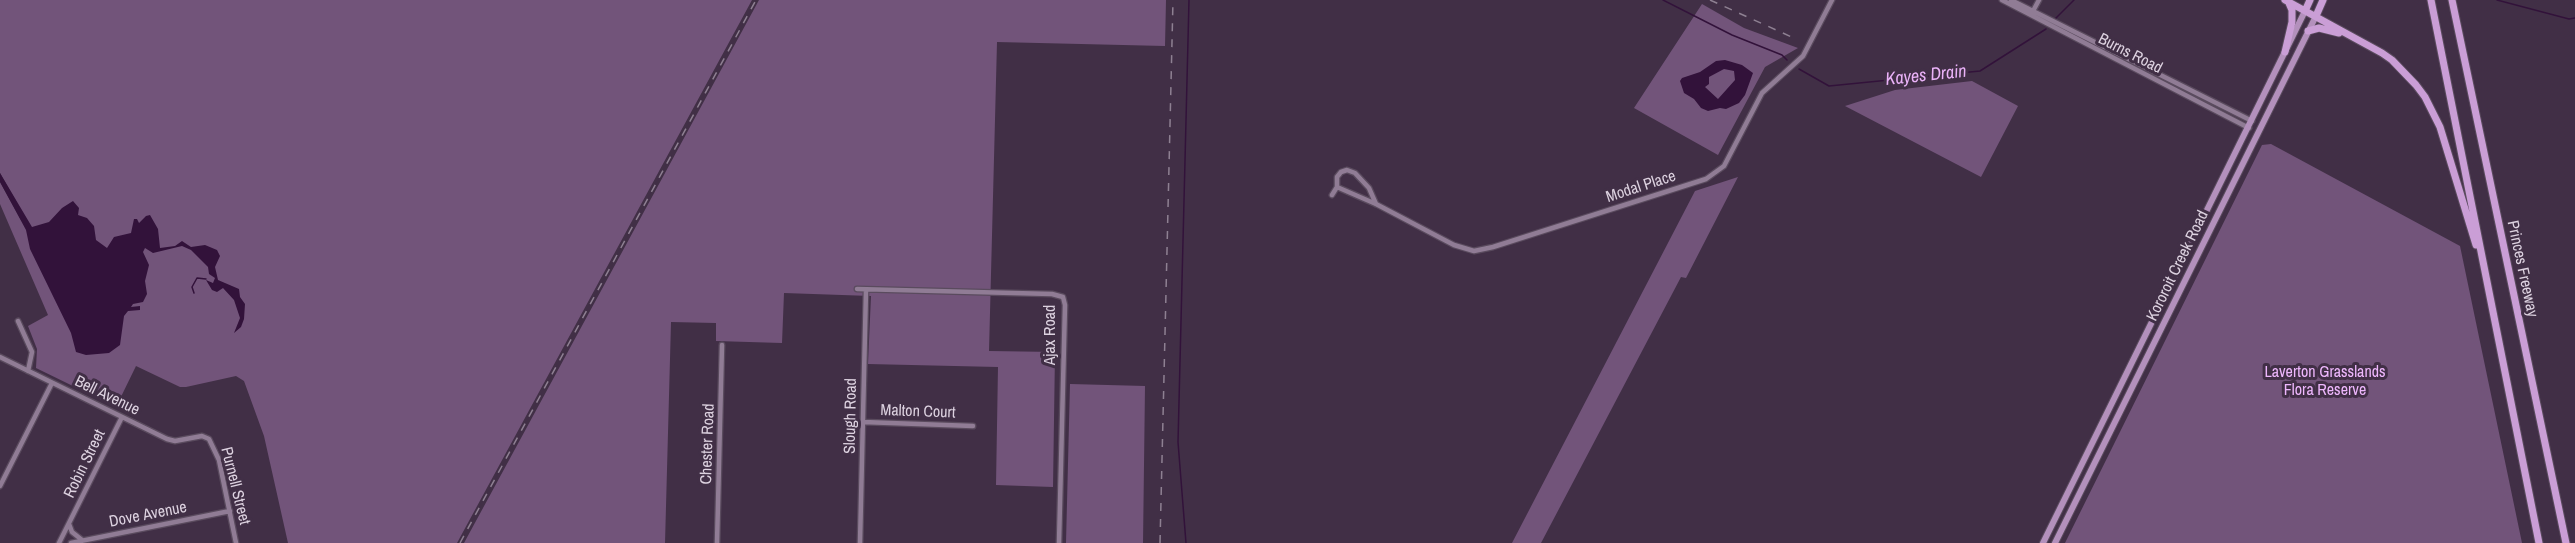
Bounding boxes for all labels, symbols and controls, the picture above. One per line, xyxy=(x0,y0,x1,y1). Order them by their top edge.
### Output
street label: Burns Road xyxy=(2095,30,2165,78)
water label: Kayes Drain xyxy=(1884,61,1968,91)
street label: Modal Place xyxy=(1604,167,1678,207)
street label: Kororoit Creek Road xyxy=(2143,208,2213,324)
street label: Princes Freeway xyxy=(2502,219,2542,319)
street label: Ajax Road xyxy=(1041,305,1061,365)
park label: Laverton Grasslands Flora Reserve xyxy=(2264,363,2386,401)
street label: Bell Avenue xyxy=(71,372,143,420)
street label: Slough Road xyxy=(841,378,861,454)
street label: Malton Court xyxy=(880,401,956,423)
street label: Chester Road xyxy=(697,403,719,485)
street label: Robin Street xyxy=(60,427,110,501)
street label: Purnell Street xyxy=(216,445,254,527)
street label: Dove Avenue xyxy=(108,498,188,532)

